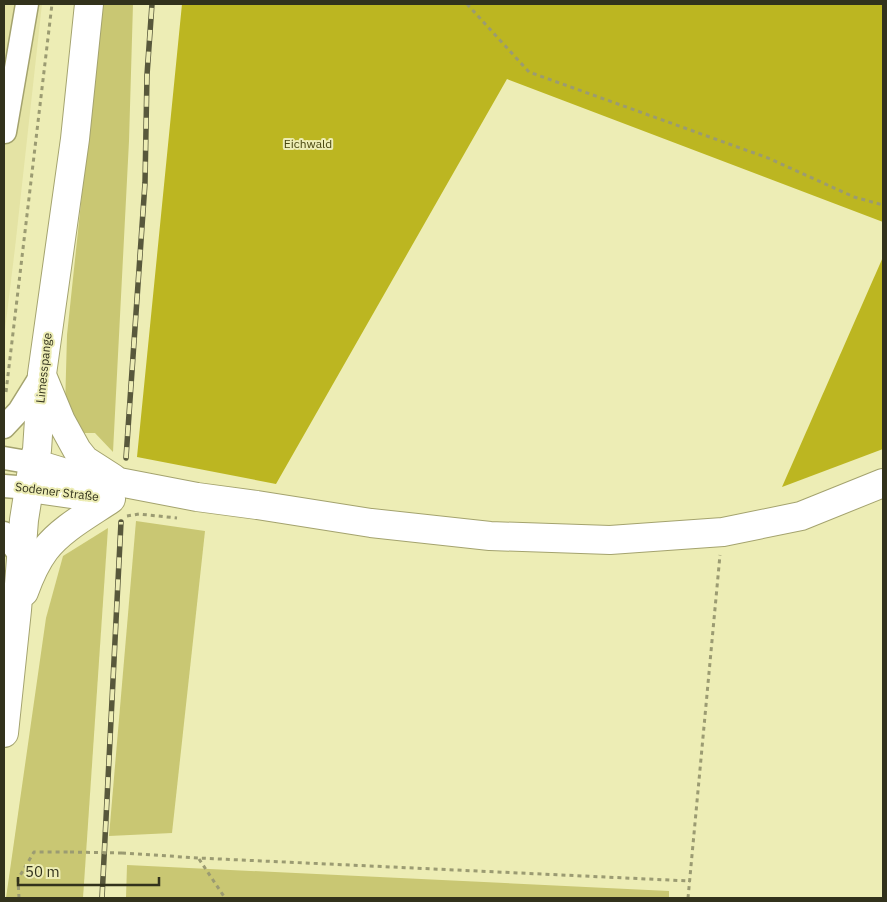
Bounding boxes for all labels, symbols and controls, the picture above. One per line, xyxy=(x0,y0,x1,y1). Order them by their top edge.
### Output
park label: Eichwald xyxy=(284,136,332,151)
street label: Limesspange xyxy=(32,332,55,404)
street label: Sodener Straße xyxy=(14,479,100,504)
scale bar xyxy=(18,854,159,886)
text: 50 m xyxy=(25,862,60,881)

